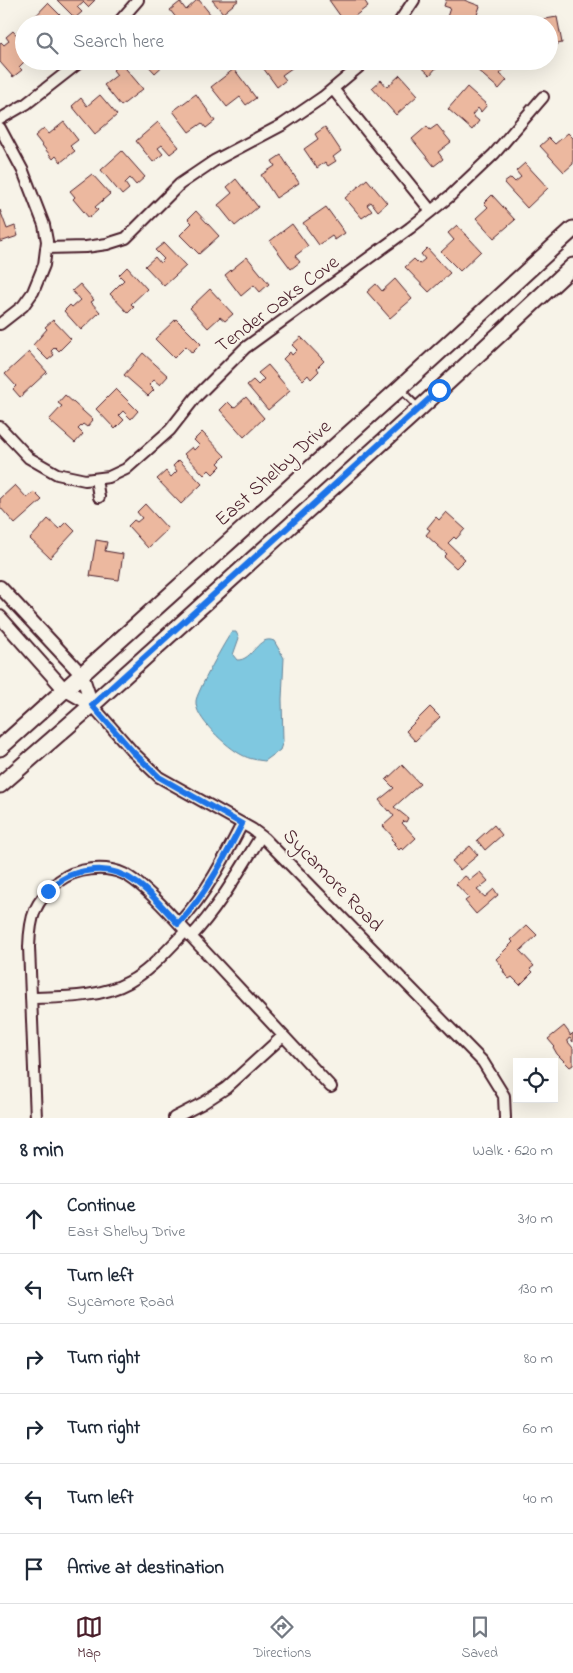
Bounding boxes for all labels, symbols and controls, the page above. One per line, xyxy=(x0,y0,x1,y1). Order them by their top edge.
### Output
search box xyxy=(15,15,558,70)
icon: search xyxy=(33,29,61,57)
text: Search here xyxy=(73,29,164,56)
street label: Tender Oaks Cove xyxy=(210,249,346,361)
route start xyxy=(428,379,451,402)
street label: East Shelby Drive xyxy=(209,414,339,534)
street label: Sycamore Road xyxy=(275,823,389,939)
route end xyxy=(37,880,60,903)
map controls xyxy=(513,1058,558,1103)
button: locate xyxy=(513,1058,558,1103)
text: 8 min xyxy=(20,1136,64,1166)
text: Walk · 620 m xyxy=(473,1139,553,1163)
text: Continue xyxy=(67,1193,135,1220)
icon: ahead xyxy=(20,1205,48,1233)
text: 310 m xyxy=(518,1207,553,1231)
text: East Shelby Drive xyxy=(67,1220,185,1244)
text: Turn left xyxy=(67,1263,134,1290)
icon: left xyxy=(20,1275,48,1303)
text: 130 m xyxy=(518,1277,553,1301)
text: Sycamore Road xyxy=(67,1290,174,1314)
icon: right xyxy=(20,1345,48,1373)
text: Turn right xyxy=(67,1345,140,1372)
text: 80 m xyxy=(524,1347,553,1371)
icon: right xyxy=(20,1415,48,1443)
text: Turn right xyxy=(67,1415,140,1442)
text: 60 m xyxy=(523,1417,553,1441)
icon: left xyxy=(20,1485,48,1513)
text: Turn left xyxy=(67,1485,134,1512)
text: 40 m xyxy=(523,1487,553,1511)
icon: arrive xyxy=(20,1555,48,1583)
text: Arrive at destination xyxy=(67,1555,224,1582)
tab: Map xyxy=(75,1613,103,1664)
tab: Directions xyxy=(253,1613,311,1664)
tab: Saved xyxy=(461,1613,498,1664)

